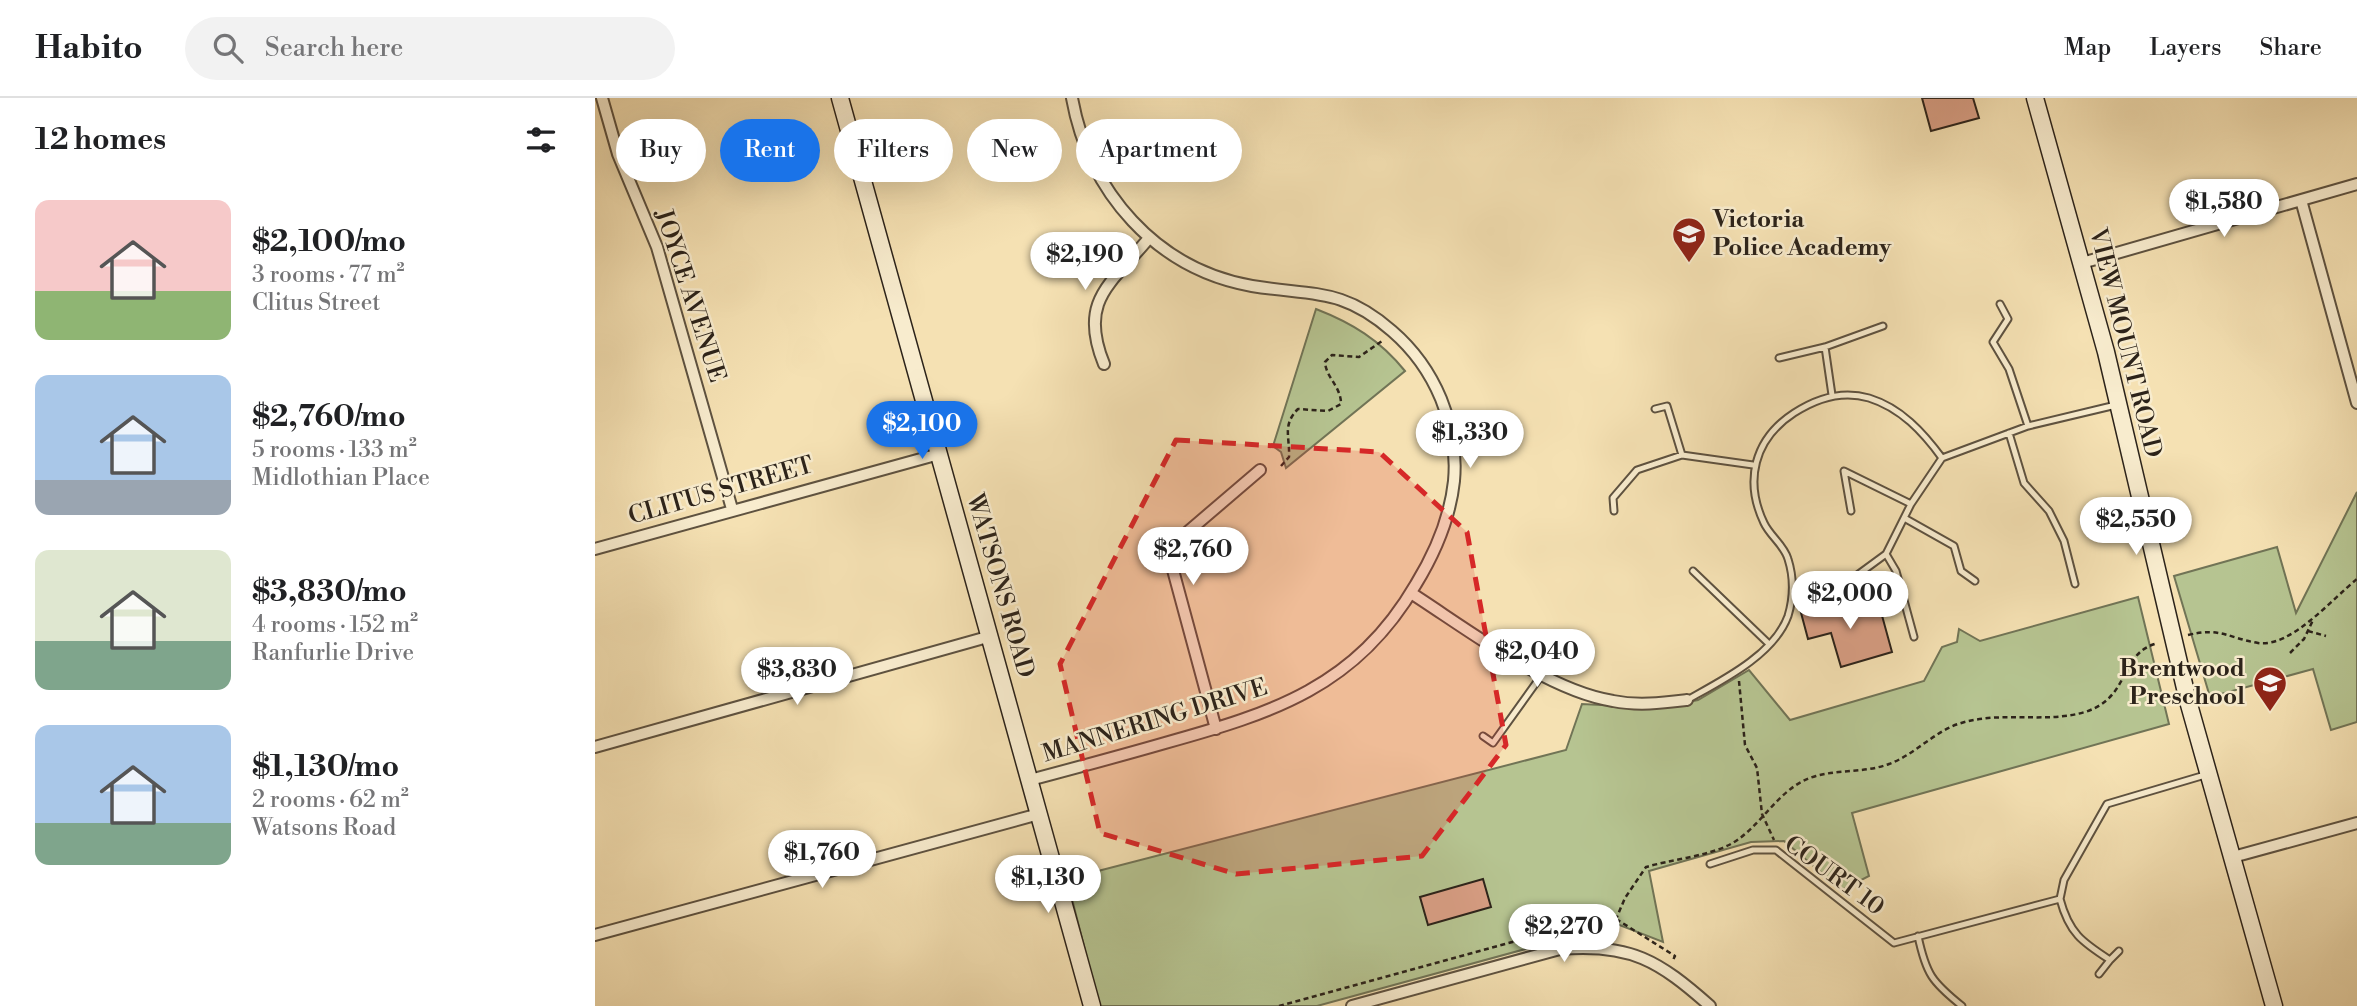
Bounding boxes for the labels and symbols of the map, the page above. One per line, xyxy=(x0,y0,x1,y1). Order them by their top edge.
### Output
pin: $1,580 xyxy=(2167,180,2281,239)
street label: JOYCE AVENUE xyxy=(648,205,732,386)
place label: Victoria Police Academy xyxy=(1712,205,1892,263)
school or university icon: Victoria Police Academy xyxy=(1670,215,1708,264)
street label: VIEW MOUNT ROAD xyxy=(2082,224,2168,461)
pin: $2,190 xyxy=(1028,232,1142,292)
pin: $2,100 xyxy=(865,402,979,461)
pin: $1,330 xyxy=(1413,410,1527,470)
street label: CLITUS STREET xyxy=(625,450,817,532)
street label: WATSONS ROAD xyxy=(959,490,1041,681)
pin: $2,550 xyxy=(2079,498,2193,557)
pin: $2,760 xyxy=(1136,528,1250,587)
pin: $2,000 xyxy=(1793,572,1907,631)
pin: $2,040 xyxy=(1480,630,1594,689)
pin: $3,830 xyxy=(740,648,854,707)
place label: Brentwood Preschool xyxy=(2119,654,2245,712)
school or university icon: Brentwood Preschool xyxy=(2251,664,2289,713)
street label: MANNERING DRIVE xyxy=(1039,672,1271,770)
pin: $1,760 xyxy=(765,830,879,890)
street label: COURT 10 xyxy=(1778,830,1890,922)
pin: $1,130 xyxy=(991,856,1105,915)
pin: $2,270 xyxy=(1507,904,1621,964)

